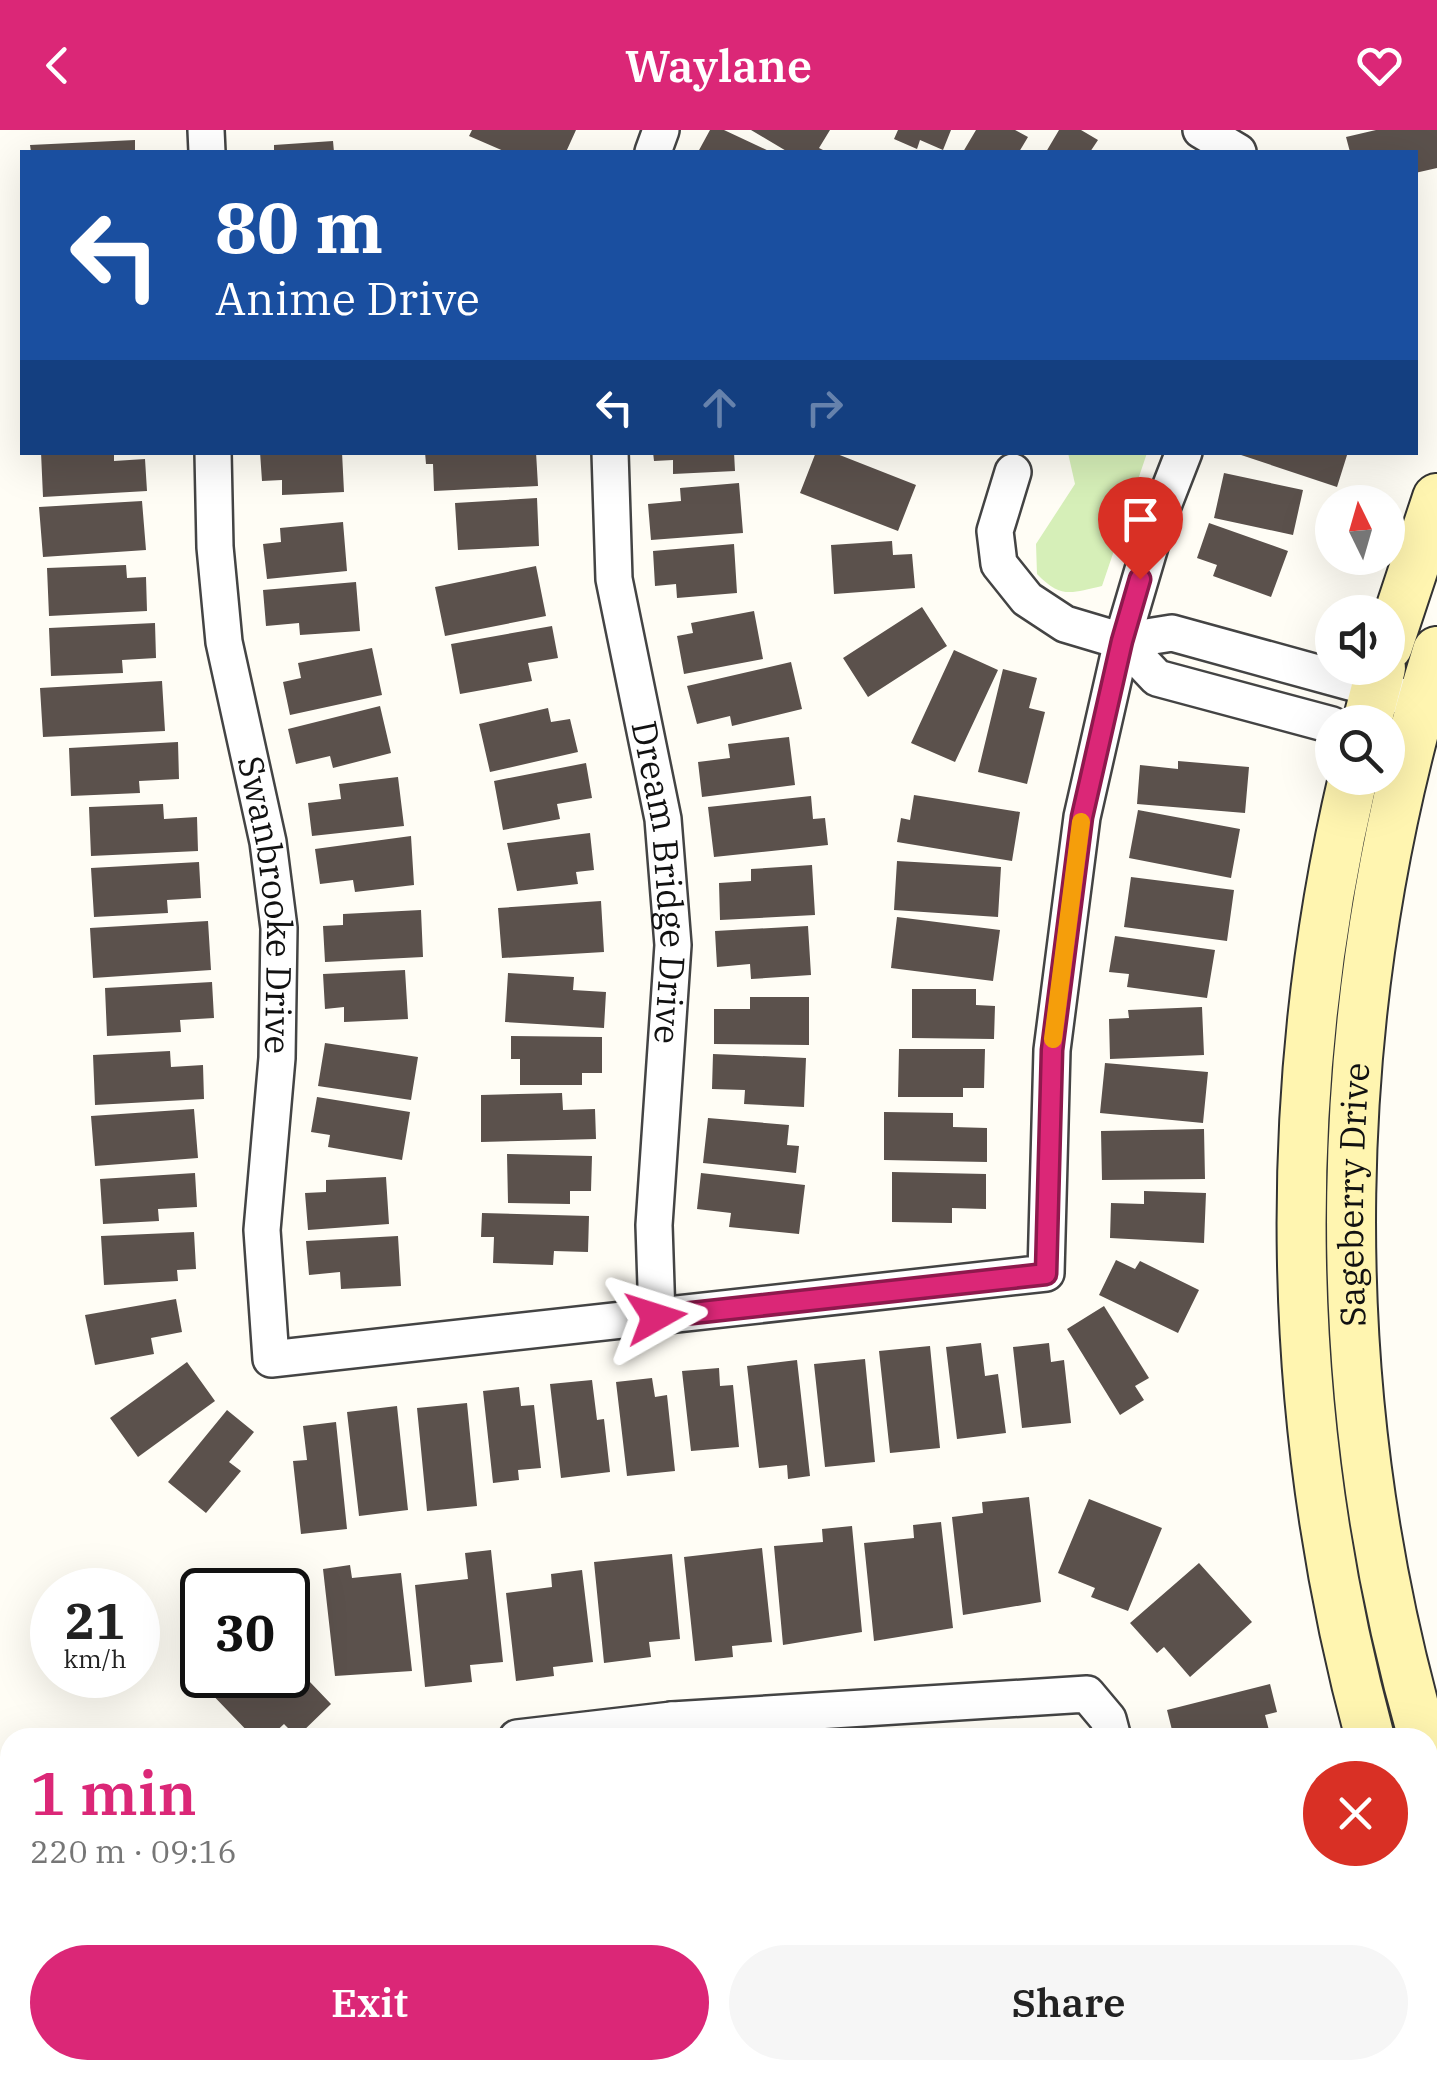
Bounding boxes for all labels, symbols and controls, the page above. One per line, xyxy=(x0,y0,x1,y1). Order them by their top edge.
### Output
text: Waylane xyxy=(625,36,812,94)
icon: back xyxy=(30,38,85,93)
icon: heart xyxy=(1352,38,1407,93)
text: 80 m xyxy=(215,181,383,272)
icon: left xyxy=(50,190,180,320)
text: Anime Drive xyxy=(215,269,480,327)
icon: left xyxy=(587,380,642,435)
icon: ahead xyxy=(692,380,747,435)
icon: right xyxy=(797,380,852,435)
pin xyxy=(1098,477,1183,580)
north arrow xyxy=(1315,485,1405,575)
map controls xyxy=(1315,485,1405,795)
icon: arrive xyxy=(1113,492,1168,547)
button: sound xyxy=(1315,595,1405,685)
button: search xyxy=(1315,705,1405,795)
street label: Dream Bridge Drive xyxy=(622,717,697,1046)
street label: Swanbrooke Drive xyxy=(228,751,303,1055)
street label: Sageberry Drive xyxy=(1327,1061,1380,1328)
position arrow xyxy=(604,1265,708,1369)
speed limit sign: 30 xyxy=(180,1568,310,1698)
text: 21 xyxy=(65,1588,125,1653)
text: km/h xyxy=(63,1642,127,1675)
text: 1 min xyxy=(30,1753,197,1832)
button: close xyxy=(1303,1761,1408,1866)
text: 220 m · 09:16 xyxy=(30,1830,237,1872)
button: Exit xyxy=(30,1945,709,2060)
button: Share xyxy=(729,1945,1408,2060)

